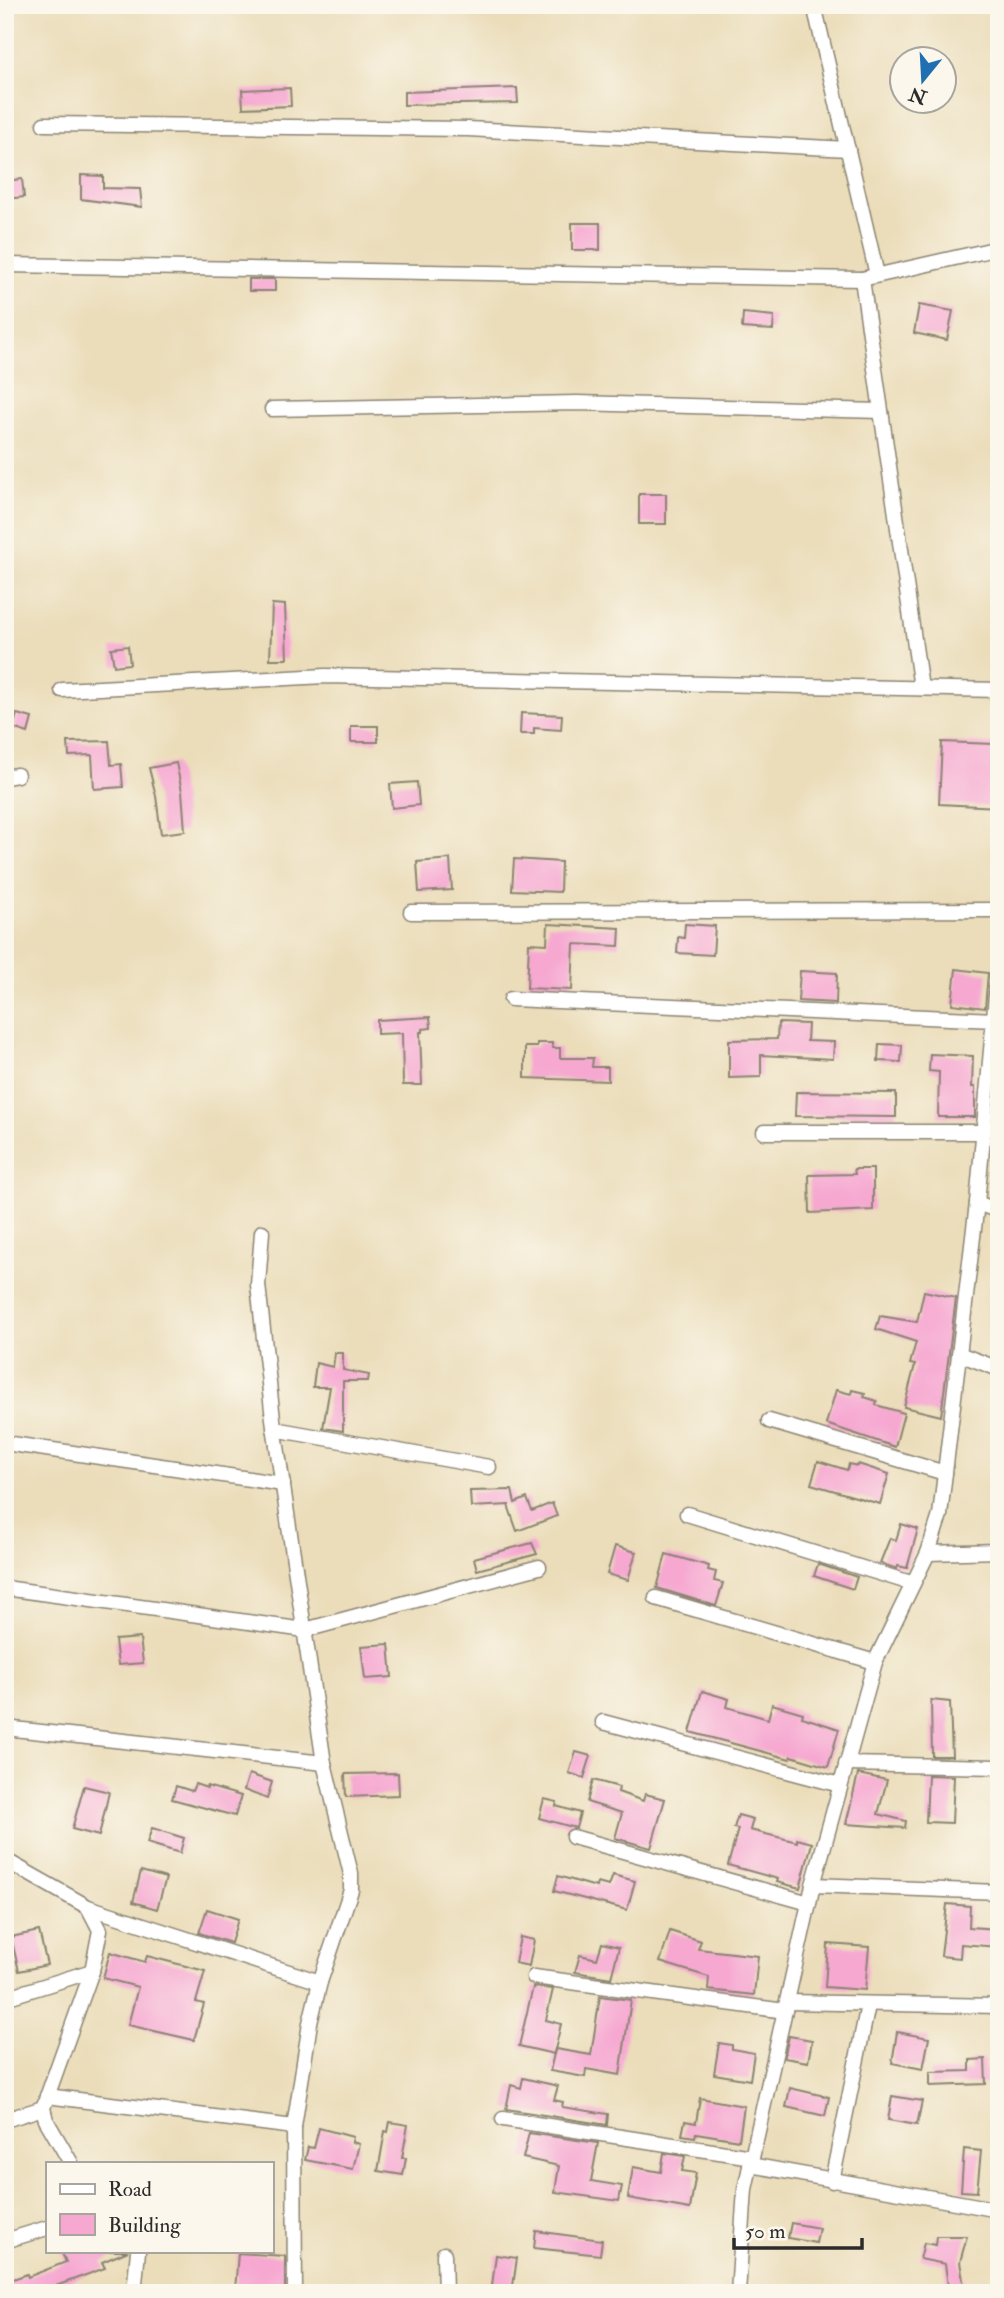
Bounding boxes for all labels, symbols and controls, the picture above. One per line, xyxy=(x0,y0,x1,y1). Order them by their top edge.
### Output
north arrow xyxy=(888,46,958,116)
text: N xyxy=(905,81,931,110)
legend xyxy=(46,2162,273,2252)
text: Road xyxy=(108,2176,153,2203)
scale bar xyxy=(734,2207,862,2251)
text: Building xyxy=(108,2212,181,2239)
text: 50 m xyxy=(745,2218,786,2245)

